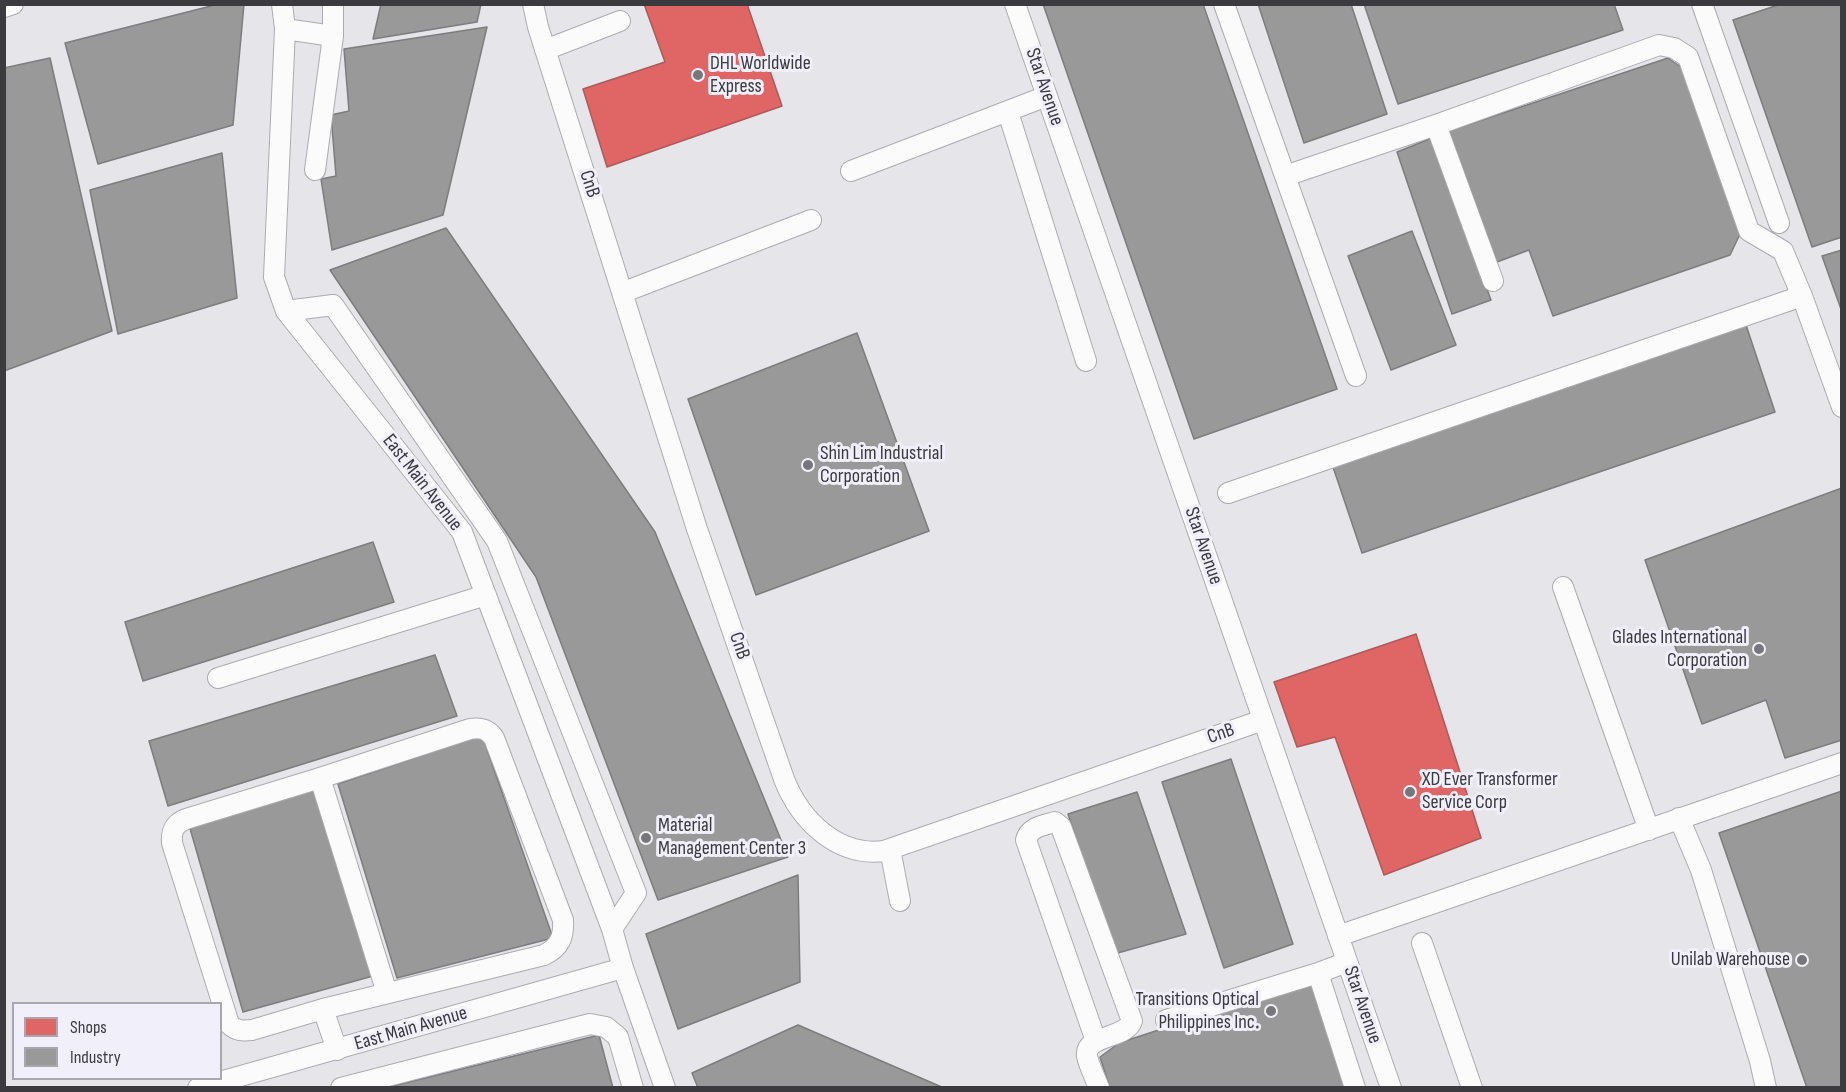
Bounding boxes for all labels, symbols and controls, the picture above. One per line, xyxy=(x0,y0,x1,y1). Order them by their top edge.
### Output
street label: Star Avenue xyxy=(1020,45,1068,129)
place label: DHL Worldwide Express xyxy=(710,52,811,99)
marker: DHL Worldwide Express xyxy=(691,68,705,82)
street label: CnB xyxy=(573,167,605,201)
street label: East Main Avenue xyxy=(377,430,467,536)
place label: Shin Lim Industrial Corporation xyxy=(820,442,943,489)
marker: Shin Lim Industrial Corporation xyxy=(801,458,815,472)
street label: Star Avenue xyxy=(1179,504,1227,588)
place label: Glades International Corporation xyxy=(1612,626,1747,673)
street label: CnB xyxy=(723,629,755,663)
marker: Glades International Corporation xyxy=(1752,642,1766,656)
street label: CnB xyxy=(1204,718,1238,750)
place label: XD Ever Transformer Service Corp xyxy=(1422,768,1558,815)
marker: XD Ever Transformer Service Corp xyxy=(1403,785,1417,799)
place label: Material Management Center 3 xyxy=(658,814,806,861)
marker: Material Management Center 3 xyxy=(639,831,653,845)
place label: Unilab Warehouse xyxy=(1671,948,1790,972)
marker: Unilab Warehouse xyxy=(1795,953,1809,967)
street label: Star Avenue xyxy=(1338,963,1386,1047)
place label: Transitions Optical Philippines Inc. xyxy=(1136,988,1259,1035)
street label: East Main Avenue xyxy=(352,1001,470,1057)
legend xyxy=(12,1002,222,1080)
marker: Transitions Optical Philippines Inc. xyxy=(1264,1004,1278,1018)
text: Shops xyxy=(70,1017,107,1038)
text: Industry xyxy=(70,1047,121,1068)

